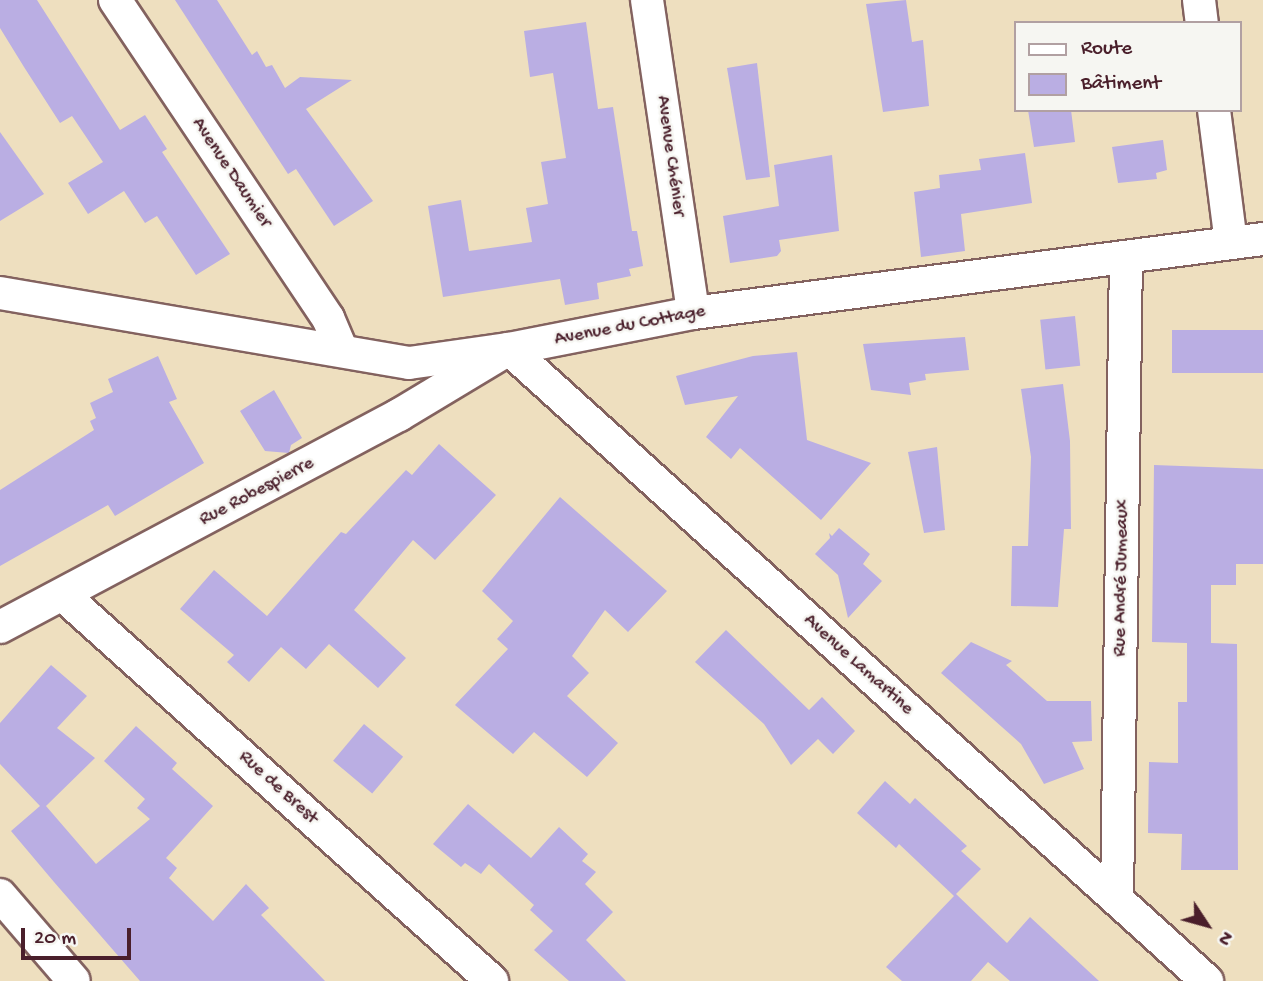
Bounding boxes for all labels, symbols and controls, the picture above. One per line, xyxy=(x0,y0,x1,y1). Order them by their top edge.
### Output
legend xyxy=(1014,21,1242,112)
text: Route xyxy=(1081,37,1132,62)
text: Bâtiment xyxy=(1081,72,1161,97)
street label: Avenue Chénier xyxy=(650,94,690,218)
street label: Avenue Daumier xyxy=(186,114,276,232)
street label: Avenue du Cottage xyxy=(553,300,707,352)
street label: Rue Robespierre xyxy=(196,452,318,532)
street label: Rue André Jumeaux xyxy=(1109,499,1135,657)
street label: Avenue Lamartine xyxy=(798,609,918,721)
street label: Rue de Brest xyxy=(233,746,323,830)
north arrow xyxy=(1172,890,1242,960)
scale bar xyxy=(24,914,135,958)
text: N xyxy=(1211,926,1237,949)
text: 20 m xyxy=(34,927,76,952)

